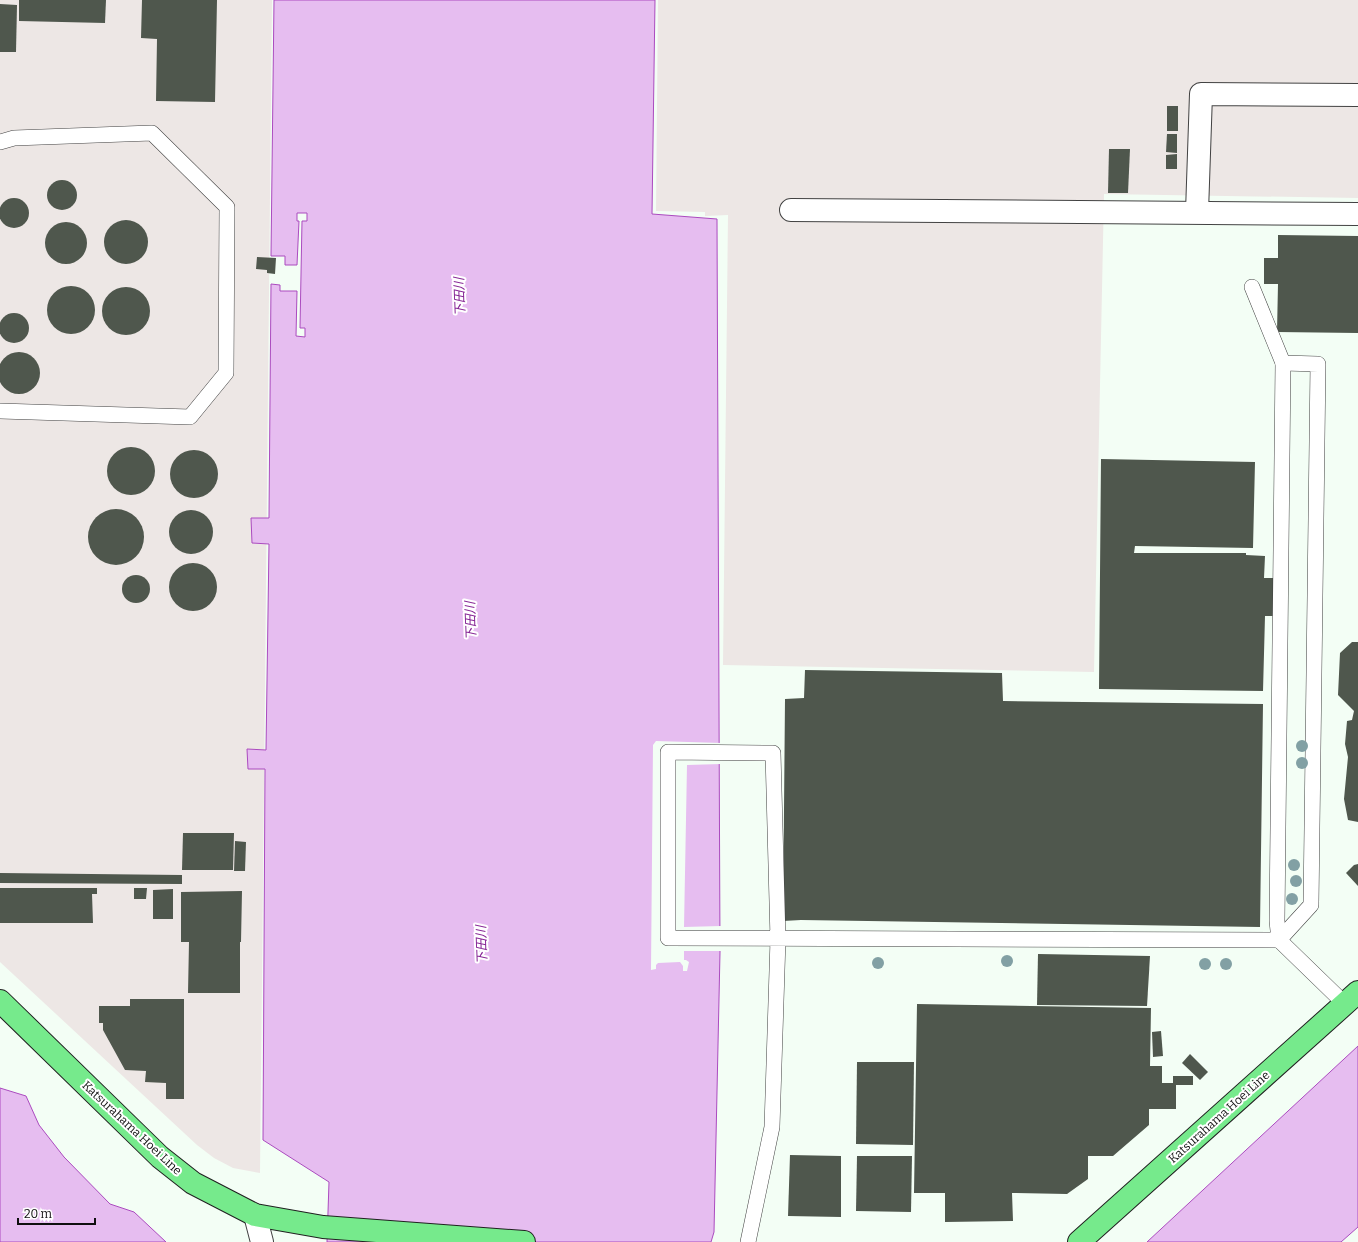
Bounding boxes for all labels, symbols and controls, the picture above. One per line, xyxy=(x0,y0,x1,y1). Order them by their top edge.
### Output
water label: 下田川 xyxy=(451,275,468,317)
water label: 下田川 xyxy=(462,599,479,641)
water label: 下田川 xyxy=(473,923,490,965)
street label: Katsurahama Hoei Line xyxy=(1166,1068,1272,1166)
street label: Katsurahama Hoei Line xyxy=(79,1078,185,1178)
scale bar xyxy=(18,1200,95,1226)
text: 20 m xyxy=(24,1207,53,1221)

